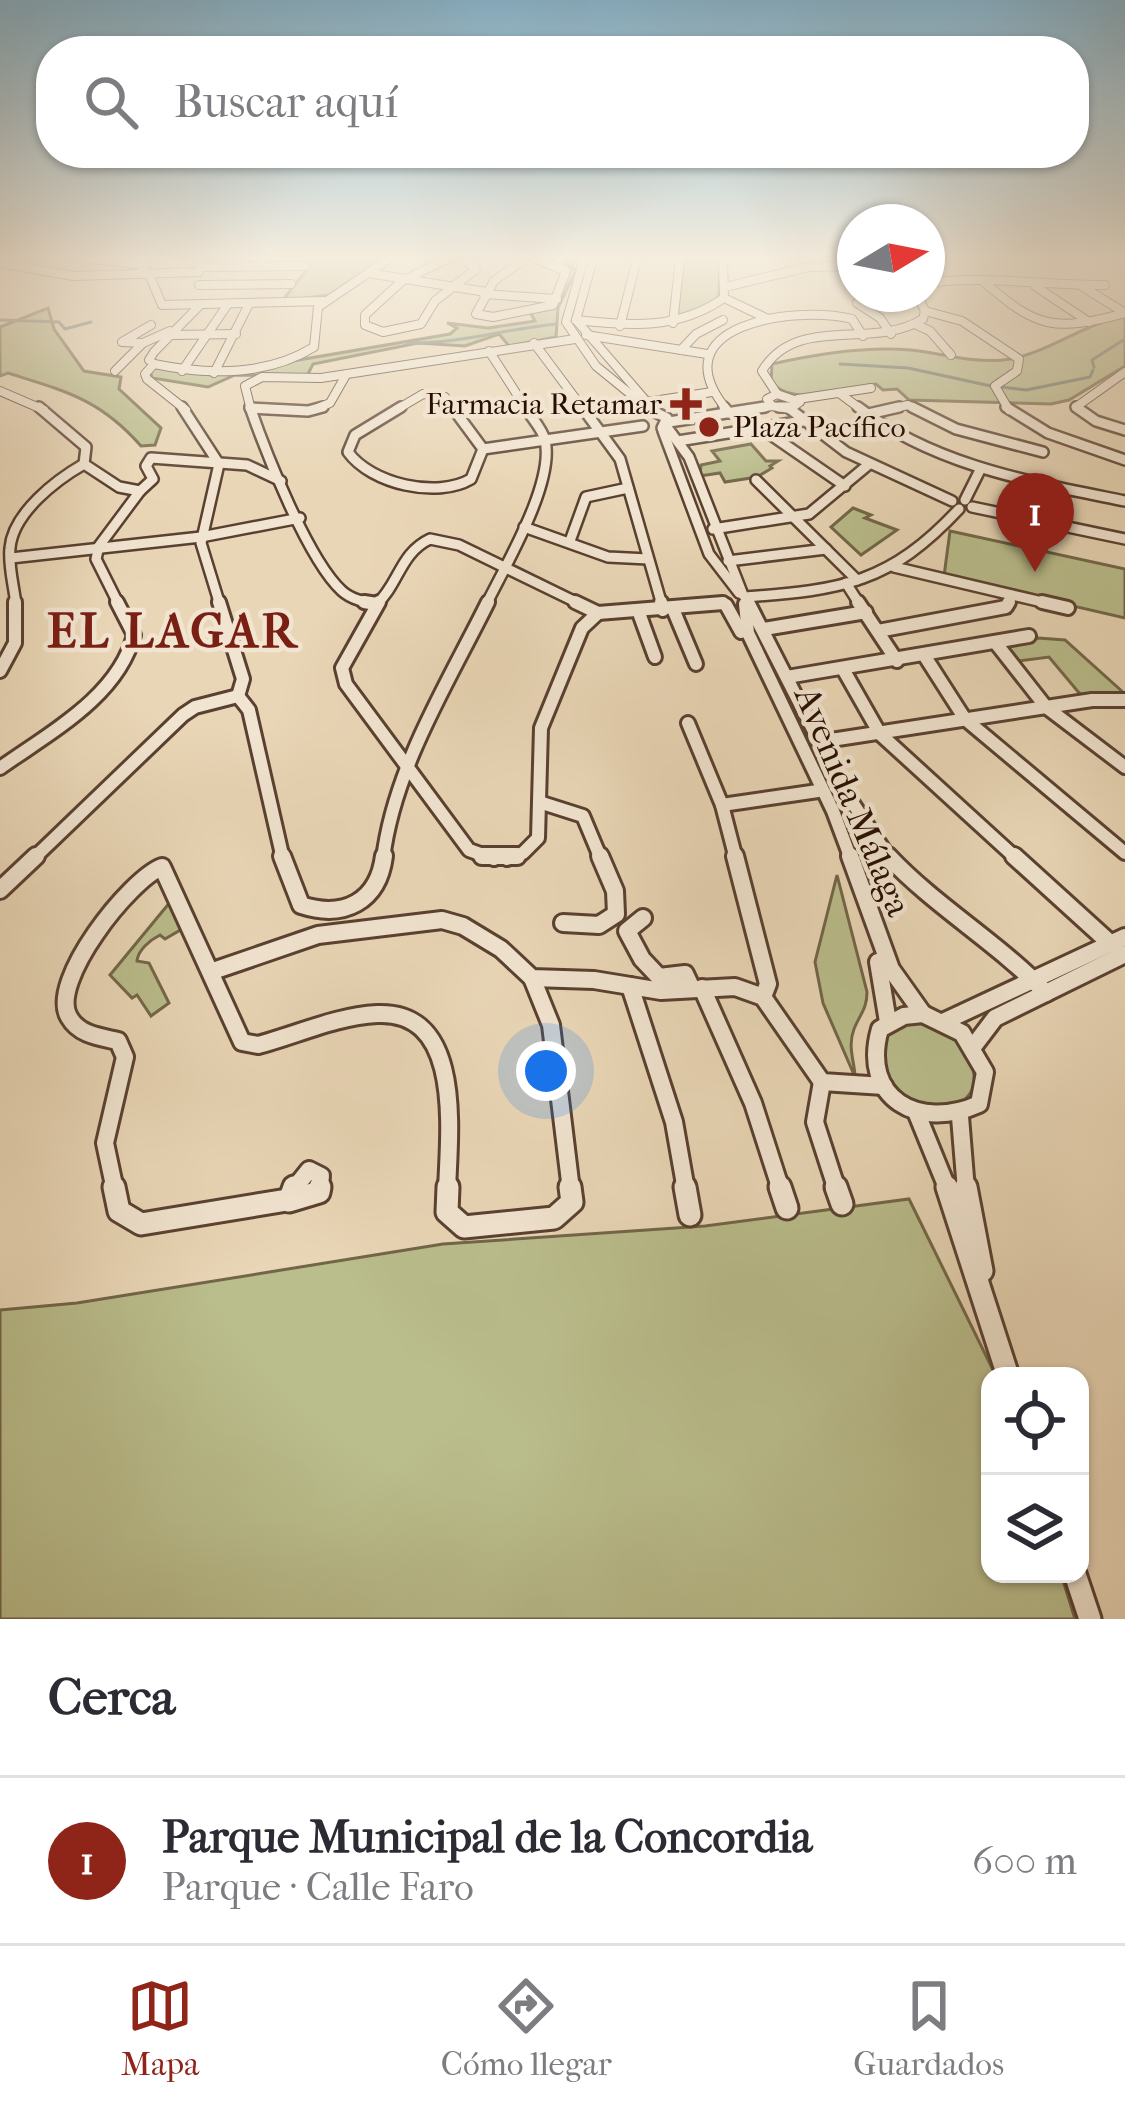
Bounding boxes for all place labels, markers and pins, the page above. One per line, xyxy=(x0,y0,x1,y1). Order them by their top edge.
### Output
place label: Farmacia Retamar xyxy=(426,387,662,422)
marker: Farmacia Retamar xyxy=(673,391,699,417)
place label: Plaza Pacífico xyxy=(733,410,906,445)
marker: Plaza Pacífico xyxy=(696,414,722,440)
pin: 1 xyxy=(996,473,1074,572)

